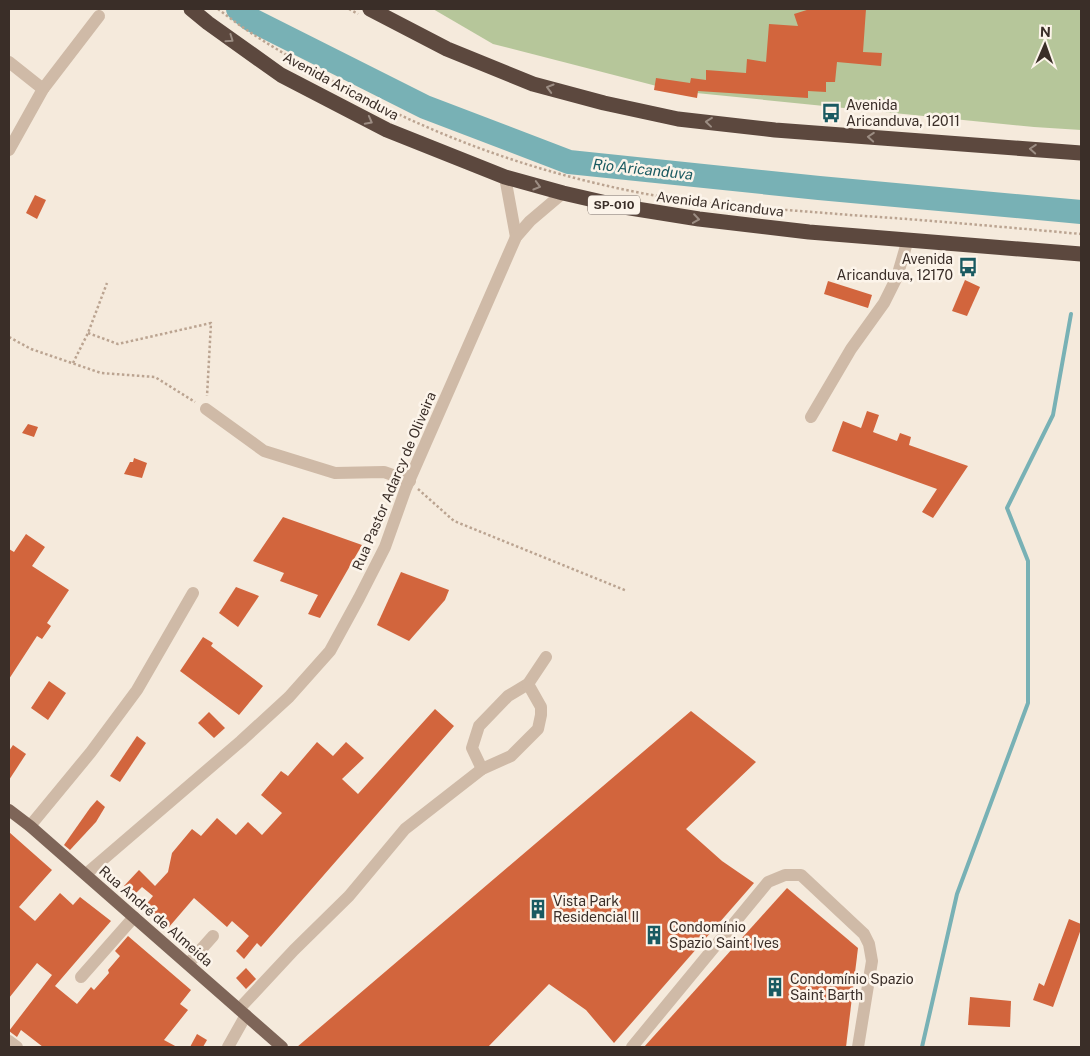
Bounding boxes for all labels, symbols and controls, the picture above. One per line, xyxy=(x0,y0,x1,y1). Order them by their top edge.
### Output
north arrow xyxy=(1020,20,1070,70)
text: N xyxy=(1040,24,1051,40)
one-way arrow xyxy=(224,33,233,41)
street label: Avenida Aricanduva xyxy=(281,49,401,123)
one-way arrow xyxy=(547,84,555,94)
place label: Avenida Aricanduva, 12011 xyxy=(846,97,960,129)
bus stop icon: Avenida Aricanduva, 12011 xyxy=(820,102,842,124)
one-way arrow xyxy=(364,115,373,125)
one-way arrow xyxy=(705,117,713,128)
one-way arrow xyxy=(866,132,874,143)
one-way arrow xyxy=(1028,144,1036,155)
water label: Rio Aricanduva xyxy=(592,155,694,183)
one-way arrow xyxy=(532,180,541,190)
street label: Avenida Aricanduva xyxy=(655,188,785,220)
road number: SP-010 xyxy=(588,196,640,214)
one-way arrow xyxy=(692,213,700,223)
place label: Avenida Aricanduva, 12170 xyxy=(837,251,953,283)
bus stop icon: Avenida Aricanduva, 12170 xyxy=(957,256,979,278)
street label: Rua Pastor Adarcy de Oliveira xyxy=(349,389,439,573)
street label: Rua André de Almeida xyxy=(96,862,216,970)
place label: Vista Park Residencial II xyxy=(553,893,639,925)
building icon: Vista Park Residencial II xyxy=(527,898,549,920)
place label: Condomínio Spazio Saint Ives xyxy=(669,919,779,951)
building icon: Condomínio Spazio Saint Ives xyxy=(643,924,665,946)
place label: Condomínio Spazio Saint Barth xyxy=(790,971,914,1003)
building icon: Condomínio Spazio Saint Barth xyxy=(764,976,786,998)

